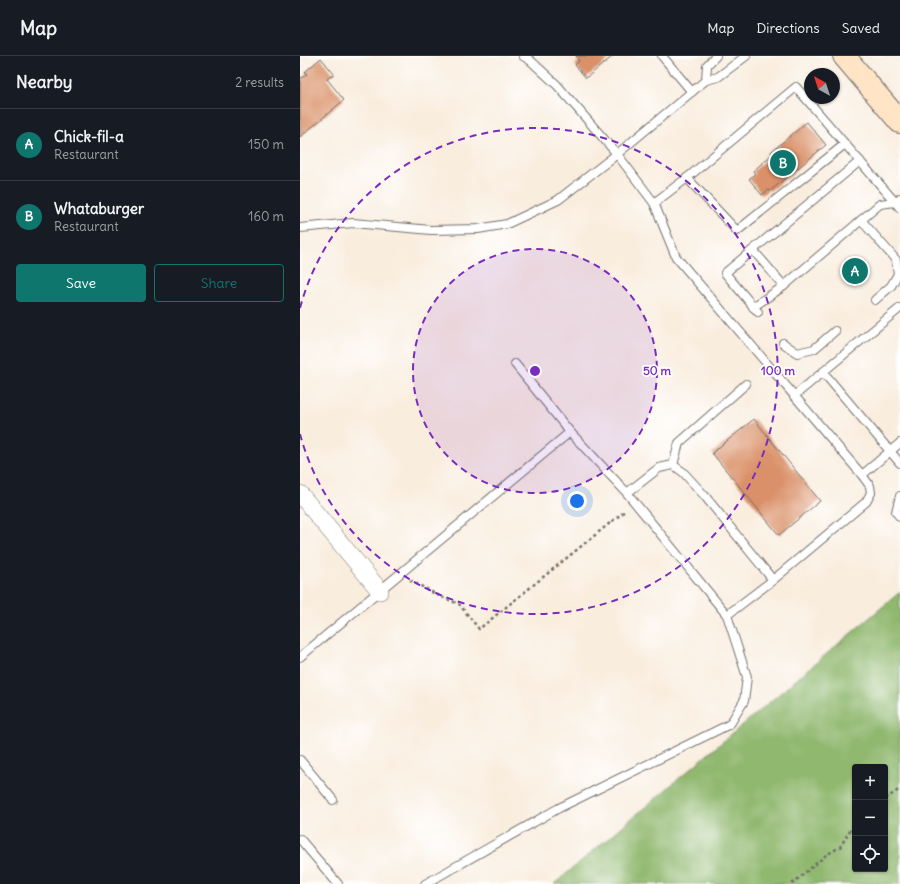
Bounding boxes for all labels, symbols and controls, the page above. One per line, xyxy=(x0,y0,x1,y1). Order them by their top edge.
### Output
text: Map xyxy=(20,16,57,40)
text: Map xyxy=(707,19,734,37)
text: Directions xyxy=(756,19,820,37)
text: Saved xyxy=(842,19,880,37)
north arrow xyxy=(804,68,840,104)
text: Nearby xyxy=(16,71,72,93)
text: 2 results xyxy=(235,74,284,91)
text: Chick-fil-a xyxy=(54,127,124,146)
text: A xyxy=(25,136,33,153)
text: 150 m xyxy=(248,136,284,153)
text: Restaurant xyxy=(54,146,119,163)
pin: B xyxy=(770,148,796,178)
text: Whataburger xyxy=(54,199,144,218)
text: B xyxy=(25,208,33,225)
text: 160 m xyxy=(248,208,284,225)
text: Restaurant xyxy=(54,218,119,235)
pin: A xyxy=(842,256,868,286)
button: Save xyxy=(16,264,146,302)
button: Share xyxy=(154,264,284,302)
text: 50 m xyxy=(643,363,672,378)
text: 100 m xyxy=(761,363,795,378)
centre of rings xyxy=(528,364,542,378)
your location xyxy=(567,491,587,511)
map controls xyxy=(852,764,888,872)
button: + xyxy=(852,764,888,800)
button: − xyxy=(852,800,888,836)
button: locate xyxy=(852,836,888,872)

